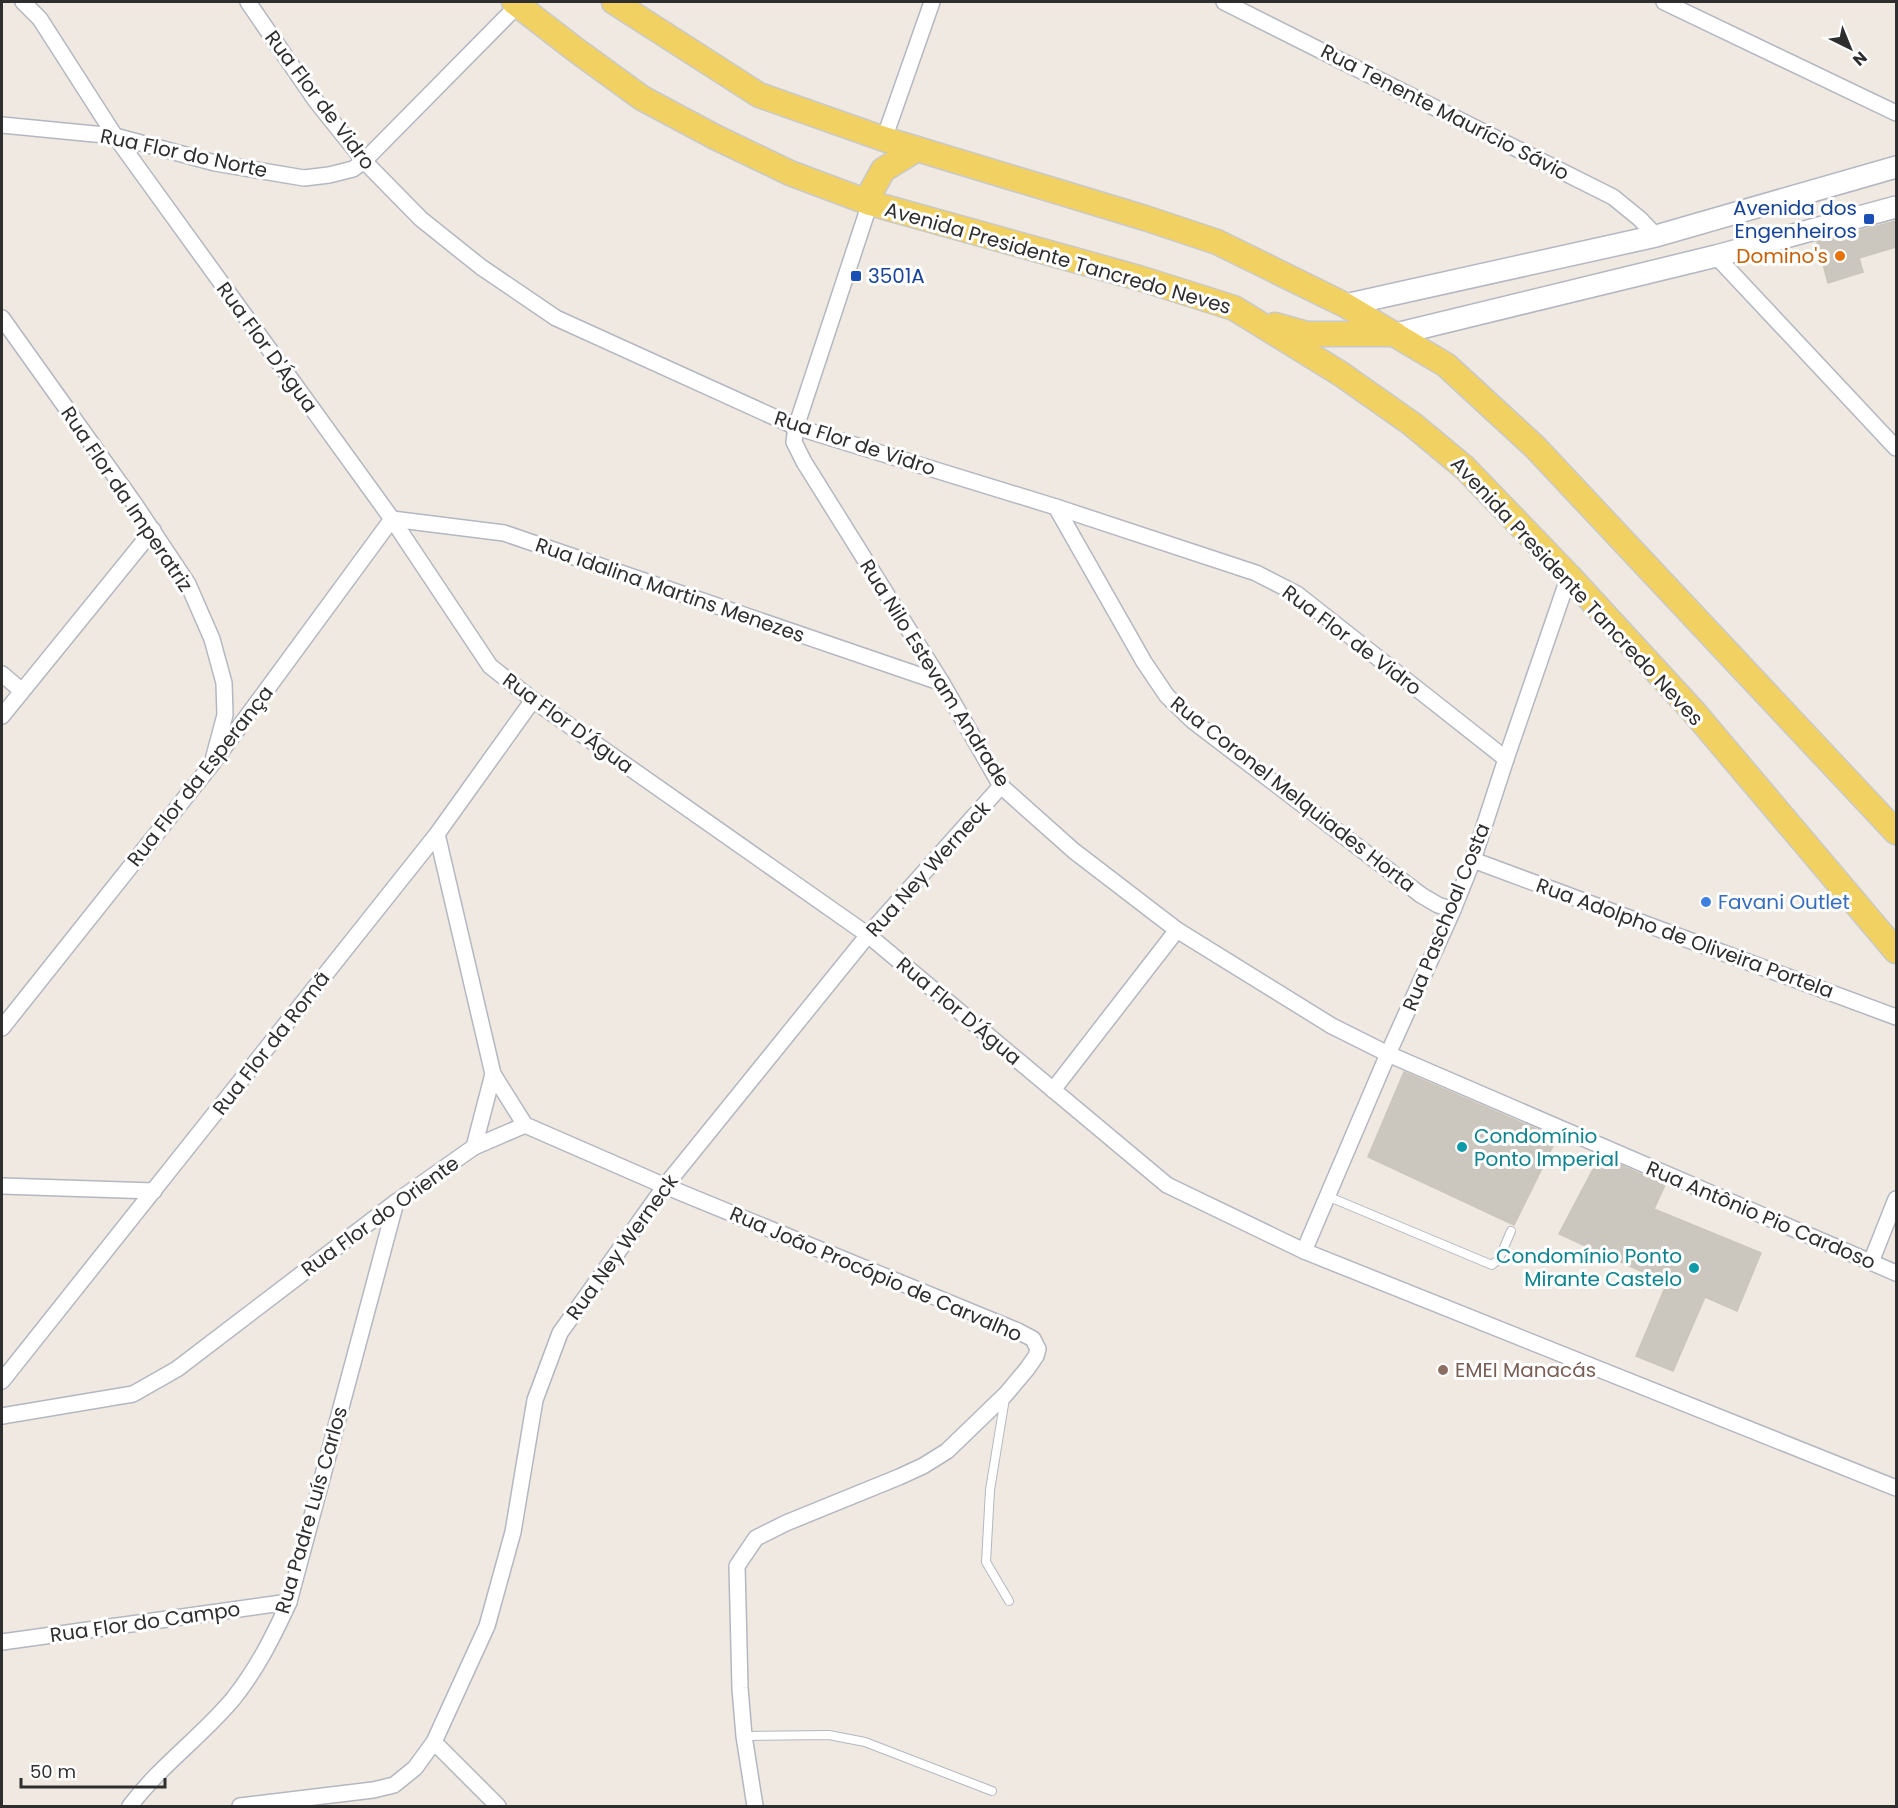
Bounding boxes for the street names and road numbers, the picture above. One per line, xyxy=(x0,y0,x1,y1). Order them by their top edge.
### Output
street label: Rua Flor de Vidro xyxy=(258,25,382,175)
street label: Rua Tenente Maurício Sávio xyxy=(1316,37,1574,187)
street label: Rua Flor do Norte xyxy=(98,122,270,184)
street label: Avenida Presidente Tancredo Neves xyxy=(882,195,1234,321)
street label: Rua Flor D'Água xyxy=(210,276,324,418)
street label: Rua Flor da Imperatriz xyxy=(54,401,200,597)
street label: Rua Flor de Vidro xyxy=(771,404,939,482)
street label: Avenida Presidente Tancredo Neves xyxy=(1444,450,1710,732)
street label: Rua Idalina Martins Menezes xyxy=(532,531,808,649)
street label: Rua Nilo Estevam Andrade xyxy=(853,554,1017,792)
street label: Rua Flor de Vidro xyxy=(1277,578,1427,702)
street label: Rua Flor D'Água xyxy=(497,666,639,780)
street label: Rua Flor da Esperança xyxy=(120,680,280,872)
street label: Rua Coronel Melquiades Horta xyxy=(1165,689,1421,899)
street label: Rua Ney Werneck xyxy=(859,794,997,943)
street label: Rua Paschoal Costa xyxy=(1395,819,1497,1015)
street label: Rua Adolpho de Oliveira Portela xyxy=(1532,871,1838,1005)
street label: Rua Flor D'Água xyxy=(891,950,1027,1072)
street label: Rua Flor da Romã xyxy=(206,965,336,1121)
street label: Rua Flor do Oriente xyxy=(295,1149,465,1283)
street label: Rua Antônio Pio Cardoso xyxy=(1642,1154,1880,1276)
street label: Rua Ney Werneck xyxy=(560,1168,685,1326)
street label: Rua João Procópio de Carvalho xyxy=(725,1200,1027,1348)
street label: Rua Padre Luís Carlos xyxy=(268,1403,354,1617)
street label: Rua Flor do Campo xyxy=(48,1595,242,1649)

